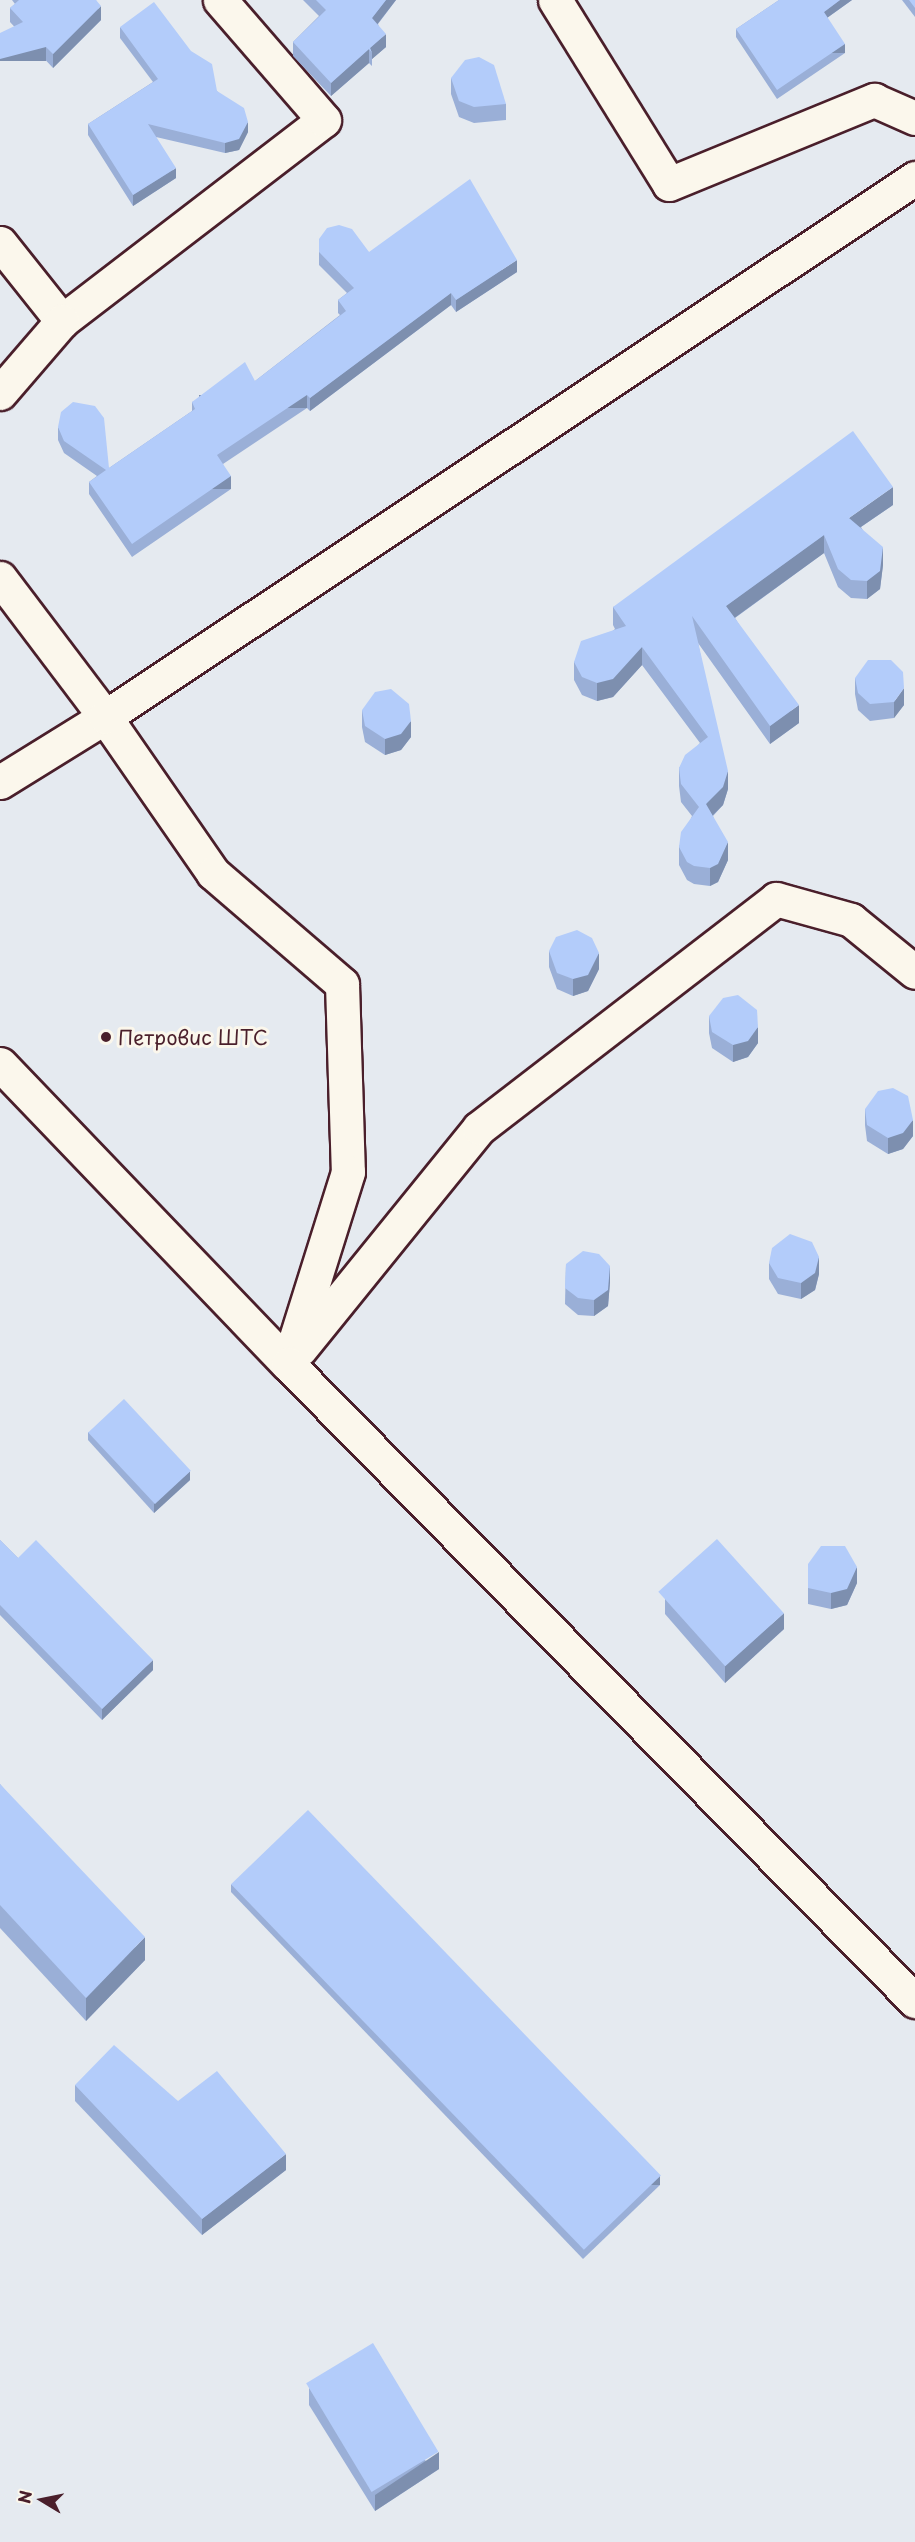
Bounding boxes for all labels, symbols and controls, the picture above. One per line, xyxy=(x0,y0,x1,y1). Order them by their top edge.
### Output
place label: Петровис ШТС xyxy=(118,1025,268,1049)
marker: Петровис ШТС xyxy=(99,1030,113,1044)
north arrow xyxy=(12,2470,72,2530)
text: N xyxy=(11,2489,37,2505)

